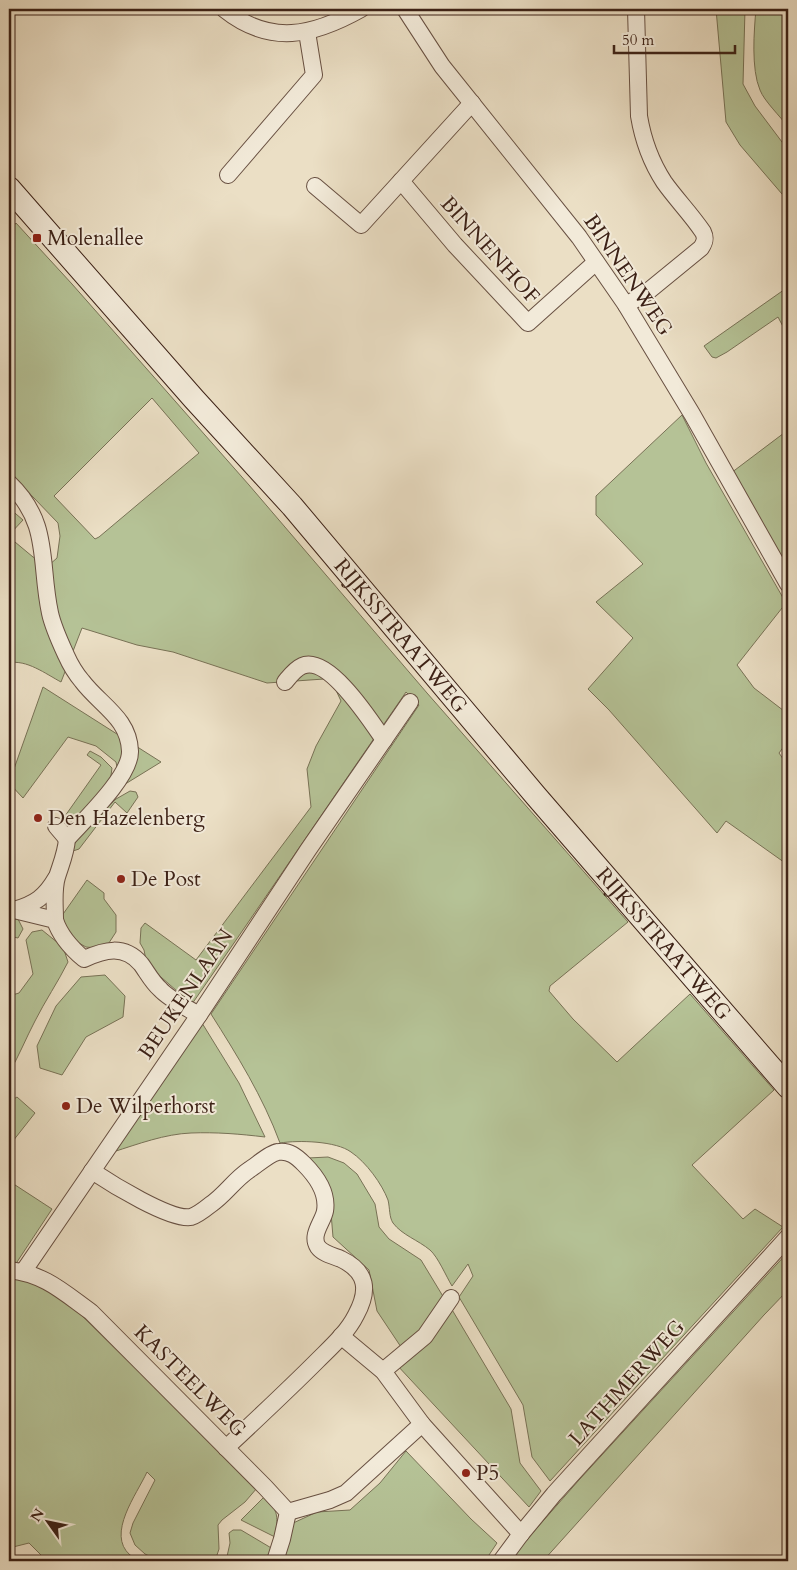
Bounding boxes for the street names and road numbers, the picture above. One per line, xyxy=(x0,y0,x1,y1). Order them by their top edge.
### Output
street label: BINNENHOF xyxy=(434,190,546,310)
street label: BINNENWEG xyxy=(577,208,680,342)
street label: RIJKSSTRAATWEG xyxy=(328,552,475,719)
street label: RIJKSSTRAATWEG xyxy=(590,861,738,1027)
street label: BEUKENLAAN xyxy=(132,923,240,1065)
street label: LATHMERWEG xyxy=(562,1313,692,1452)
street label: KASTEELWEG xyxy=(127,1318,253,1444)

